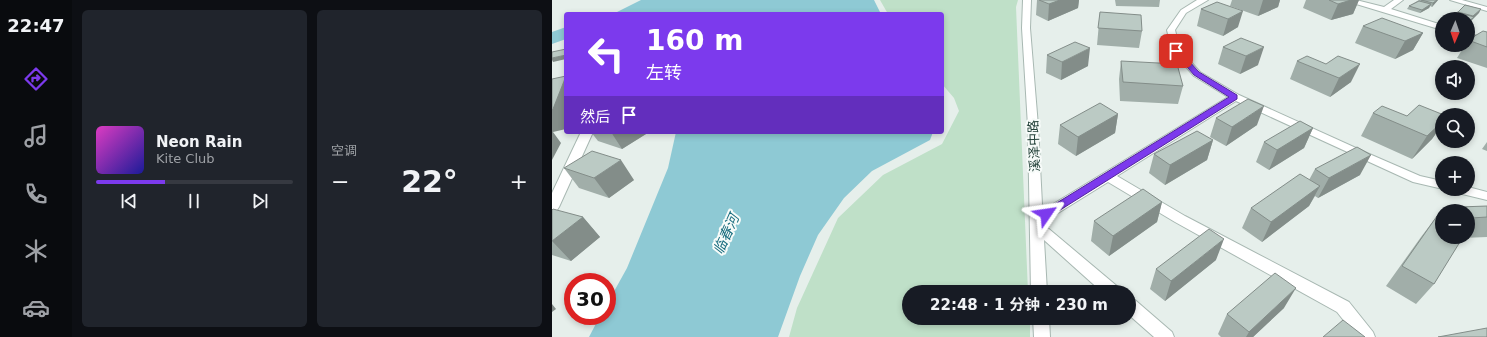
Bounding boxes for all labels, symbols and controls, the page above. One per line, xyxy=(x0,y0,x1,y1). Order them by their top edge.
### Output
north arrow xyxy=(1435,12,1475,52)
map controls xyxy=(1435,12,1475,244)
text: 22:47 xyxy=(7,15,65,36)
text: 160 m xyxy=(646,24,743,57)
icon: left xyxy=(580,28,632,80)
pin xyxy=(1159,34,1193,68)
icon: arrive xyxy=(1165,40,1187,62)
button: sound xyxy=(1435,60,1475,100)
text: 左转 xyxy=(646,62,682,83)
icon: directions xyxy=(22,65,50,93)
icon: arrive xyxy=(618,104,640,126)
text: 然后 xyxy=(580,108,610,126)
button: search xyxy=(1435,108,1475,148)
street label: 溪泽中路 xyxy=(1026,120,1042,172)
icon: music xyxy=(22,122,50,150)
text: Neon Rain xyxy=(156,133,242,151)
text: 空调 xyxy=(331,143,357,158)
text: Kite Club xyxy=(156,151,215,166)
button: + xyxy=(1435,156,1475,196)
text: 22° xyxy=(401,164,458,199)
text: − xyxy=(331,169,349,194)
text: + xyxy=(510,169,528,194)
icon: phone xyxy=(22,180,50,208)
icon: previous xyxy=(118,190,140,212)
icon: pause xyxy=(183,190,205,212)
icon: next xyxy=(249,190,271,212)
position arrow xyxy=(1025,193,1067,235)
button: − xyxy=(1435,204,1475,244)
water label: 临春河 xyxy=(710,209,743,256)
icon: climate xyxy=(22,237,50,265)
speed limit sign: 30 xyxy=(564,273,616,325)
icon: car xyxy=(22,294,50,322)
text: 22:48 · 1 分钟 · 230 m xyxy=(930,296,1108,314)

